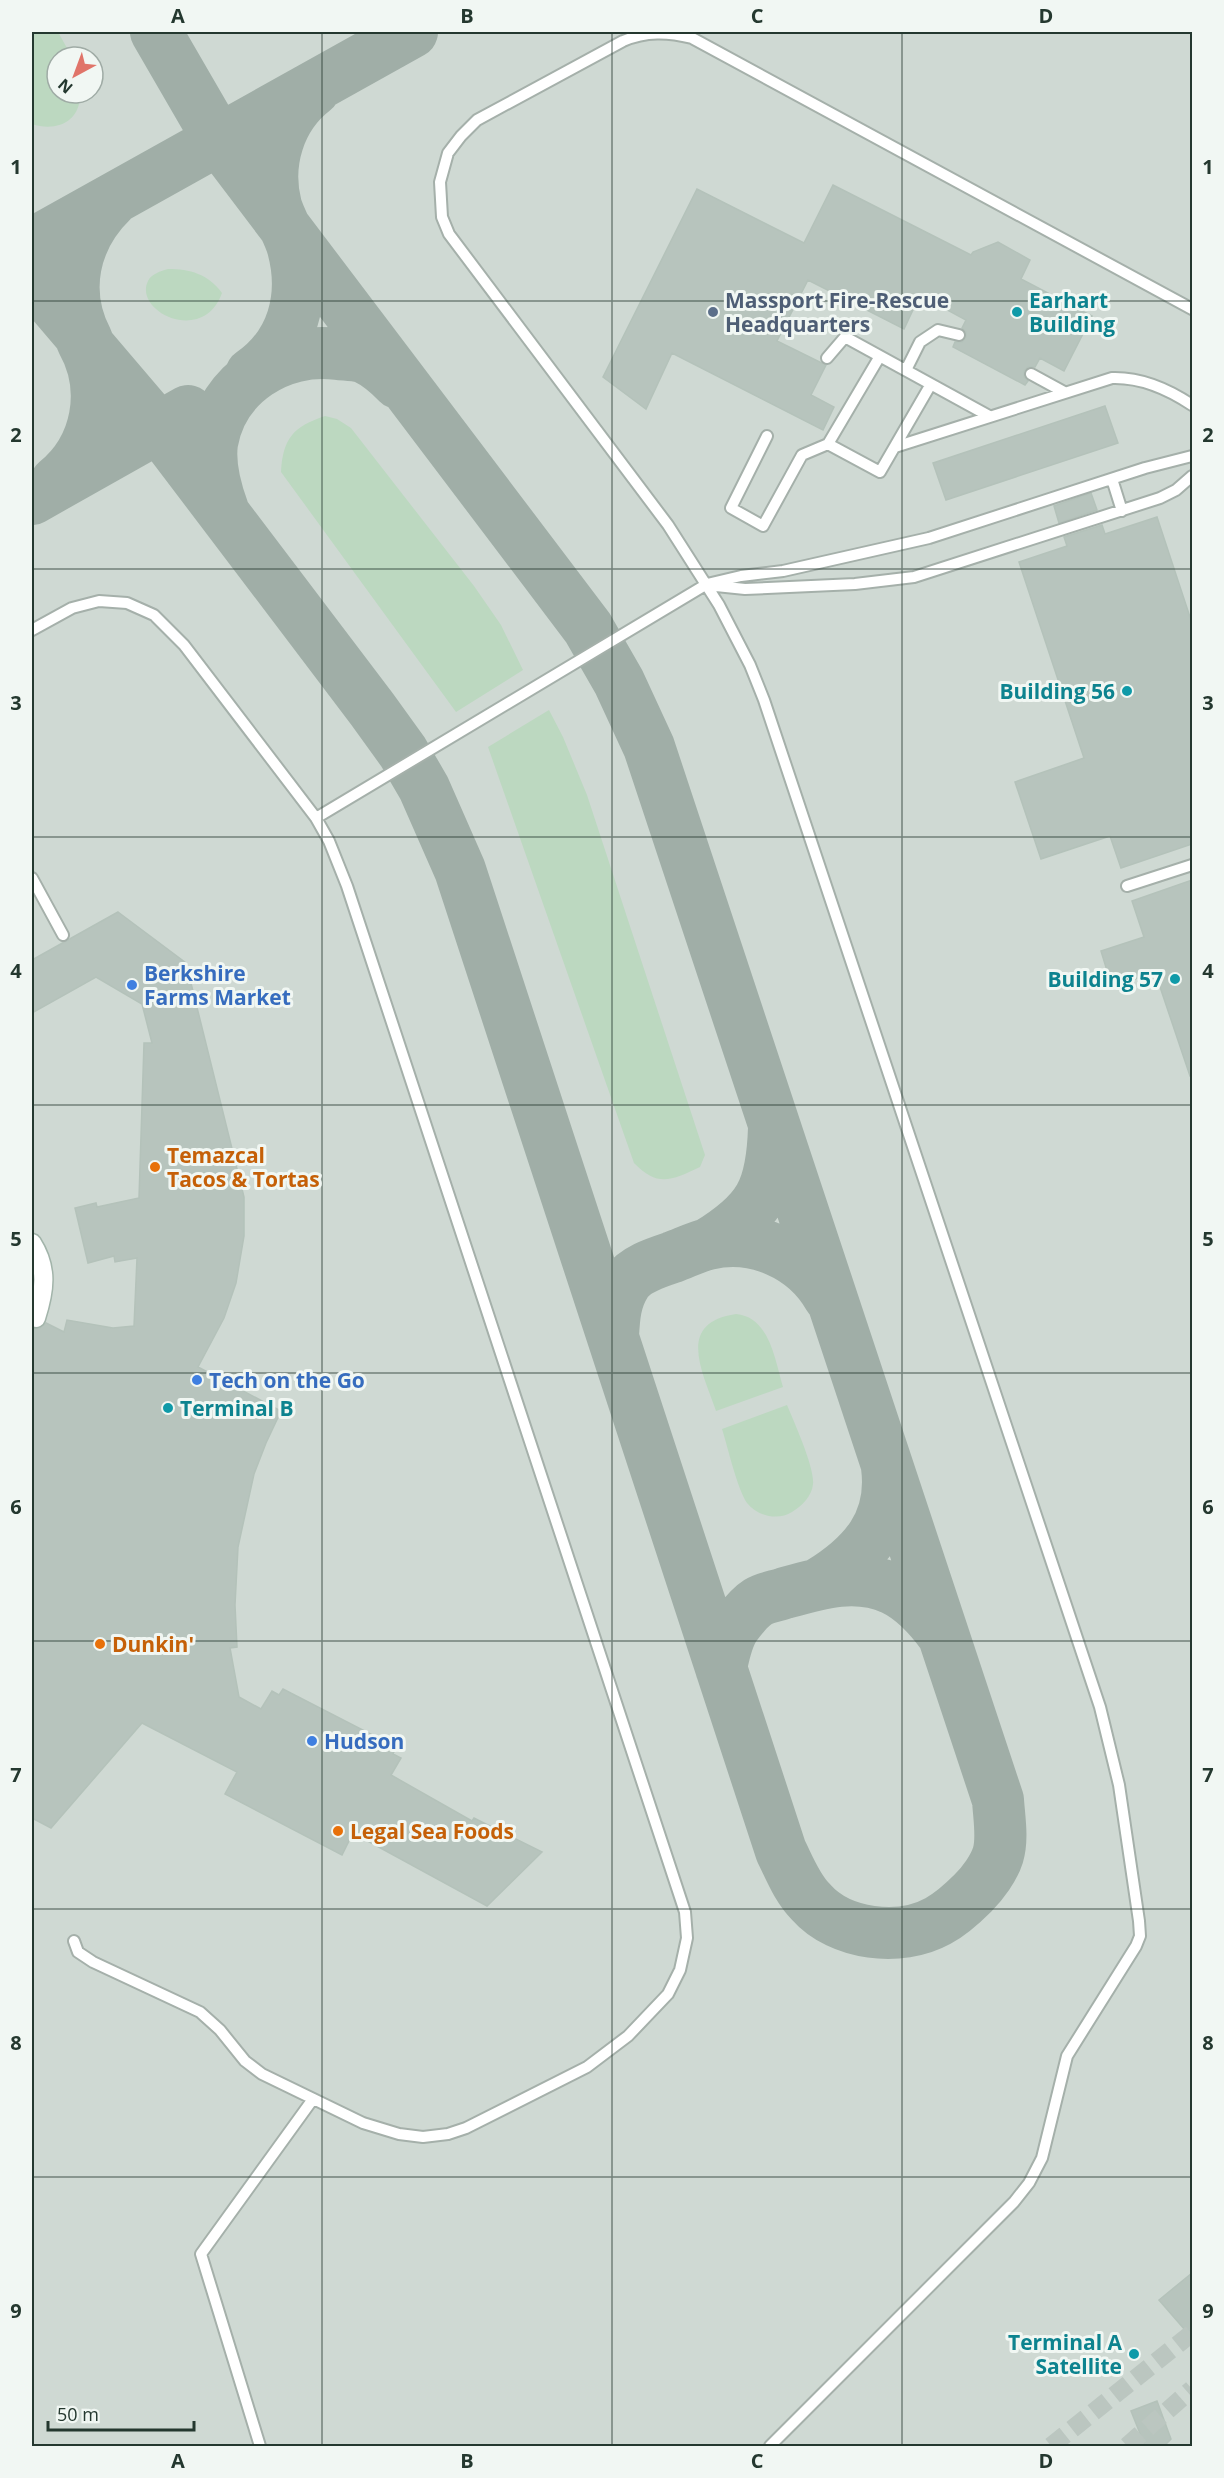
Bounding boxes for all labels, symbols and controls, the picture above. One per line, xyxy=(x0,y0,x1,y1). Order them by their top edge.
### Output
text: A xyxy=(171,2,185,29)
text: B xyxy=(460,2,474,29)
text: C xyxy=(751,2,764,29)
text: D xyxy=(1039,2,1053,29)
north arrow xyxy=(45,45,105,105)
text: N xyxy=(53,74,77,99)
text: 1 xyxy=(10,153,22,180)
text: 1 xyxy=(1202,153,1214,180)
place label: Massport Fire-Rescue Headquarters xyxy=(725,286,949,338)
place label: Earhart Building xyxy=(1029,286,1115,338)
marker: Massport Fire-Rescue Headquarters xyxy=(706,305,720,319)
marker: Earhart Building xyxy=(1010,305,1024,319)
text: 2 xyxy=(10,421,22,448)
text: 2 xyxy=(1202,421,1214,448)
place label: Building 56 xyxy=(999,677,1115,705)
marker: Building 56 xyxy=(1120,684,1134,698)
text: 3 xyxy=(10,689,22,716)
text: 3 xyxy=(1202,689,1214,716)
text: 4 xyxy=(10,957,22,984)
text: 4 xyxy=(1202,957,1214,984)
place label: Berkshire Farms Market xyxy=(144,959,291,1011)
place label: Building 57 xyxy=(1047,965,1163,993)
marker: Building 57 xyxy=(1168,972,1182,986)
marker: Berkshire Farms Market xyxy=(125,978,139,992)
place label: Temazcal Tacos & Tortas xyxy=(167,1141,320,1193)
marker: Temazcal Tacos & Tortas xyxy=(148,1160,162,1174)
text: 5 xyxy=(10,1225,22,1252)
text: 5 xyxy=(1202,1225,1214,1252)
place label: Tech on the Go xyxy=(209,1366,365,1394)
marker: Tech on the Go xyxy=(190,1373,204,1387)
place label: Terminal B xyxy=(180,1394,294,1422)
marker: Terminal B xyxy=(161,1401,175,1415)
text: 6 xyxy=(10,1493,22,1520)
text: 6 xyxy=(1202,1493,1214,1520)
place label: Dunkin' xyxy=(112,1630,194,1658)
marker: Dunkin' xyxy=(93,1637,107,1651)
place label: Hudson xyxy=(324,1727,404,1755)
marker: Hudson xyxy=(305,1734,319,1748)
text: 7 xyxy=(10,1761,22,1788)
text: 7 xyxy=(1202,1761,1214,1788)
place label: Legal Sea Foods xyxy=(350,1817,514,1845)
marker: Legal Sea Foods xyxy=(331,1824,345,1838)
text: 8 xyxy=(10,2029,22,2056)
text: 8 xyxy=(1202,2029,1214,2056)
text: 9 xyxy=(10,2297,22,2324)
text: 9 xyxy=(1202,2297,1214,2324)
place label: Terminal A Satellite xyxy=(1008,2328,1122,2380)
marker: Terminal A Satellite xyxy=(1127,2347,1141,2361)
scale bar xyxy=(48,2394,194,2432)
text: 50 m xyxy=(57,2402,99,2426)
text: A xyxy=(171,2447,185,2474)
text: B xyxy=(460,2447,474,2474)
text: C xyxy=(751,2447,764,2474)
text: D xyxy=(1039,2447,1053,2474)

